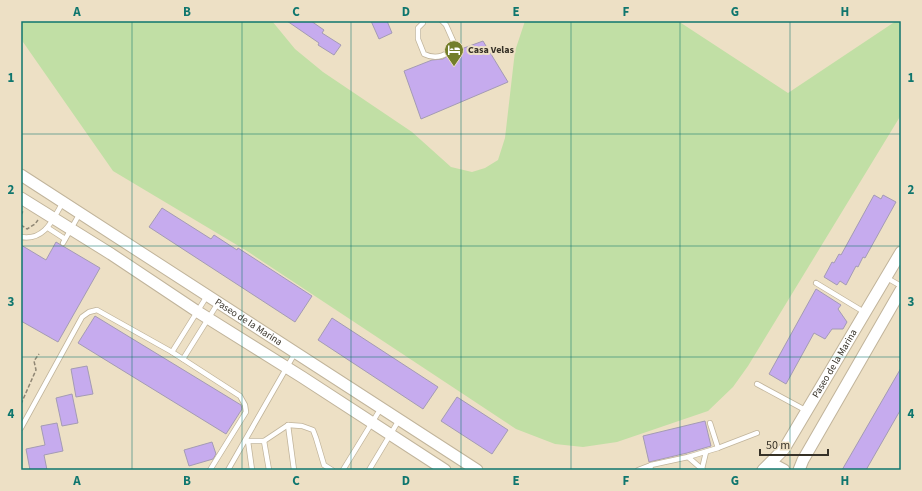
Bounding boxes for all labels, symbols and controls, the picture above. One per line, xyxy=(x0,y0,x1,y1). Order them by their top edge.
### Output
text: A xyxy=(72,3,81,21)
text: B xyxy=(183,3,191,21)
text: C xyxy=(292,3,300,21)
text: D xyxy=(402,3,410,21)
text: E xyxy=(512,3,520,21)
text: F xyxy=(623,3,630,21)
text: G xyxy=(731,3,739,21)
text: H xyxy=(841,3,849,21)
hotel icon: Casa Velas xyxy=(443,39,465,67)
place label: Casa Velas xyxy=(468,43,514,57)
text: 1 xyxy=(8,69,15,87)
text: 1 xyxy=(908,69,915,87)
text: 2 xyxy=(8,181,15,199)
text: 2 xyxy=(908,181,915,199)
text: 3 xyxy=(8,293,15,311)
text: 3 xyxy=(908,293,915,311)
street label: Paseo de la Marina xyxy=(212,295,285,349)
street label: Paseo de la Marina xyxy=(809,327,861,401)
text: 4 xyxy=(8,405,15,423)
text: 4 xyxy=(908,405,915,423)
scale bar xyxy=(760,431,828,457)
text: 50 m xyxy=(766,437,790,454)
text: A xyxy=(72,472,81,490)
text: B xyxy=(183,472,191,490)
text: C xyxy=(292,472,300,490)
text: D xyxy=(402,472,410,490)
text: E xyxy=(512,472,520,490)
text: F xyxy=(623,472,630,490)
text: G xyxy=(731,472,739,490)
text: H xyxy=(841,472,849,490)

